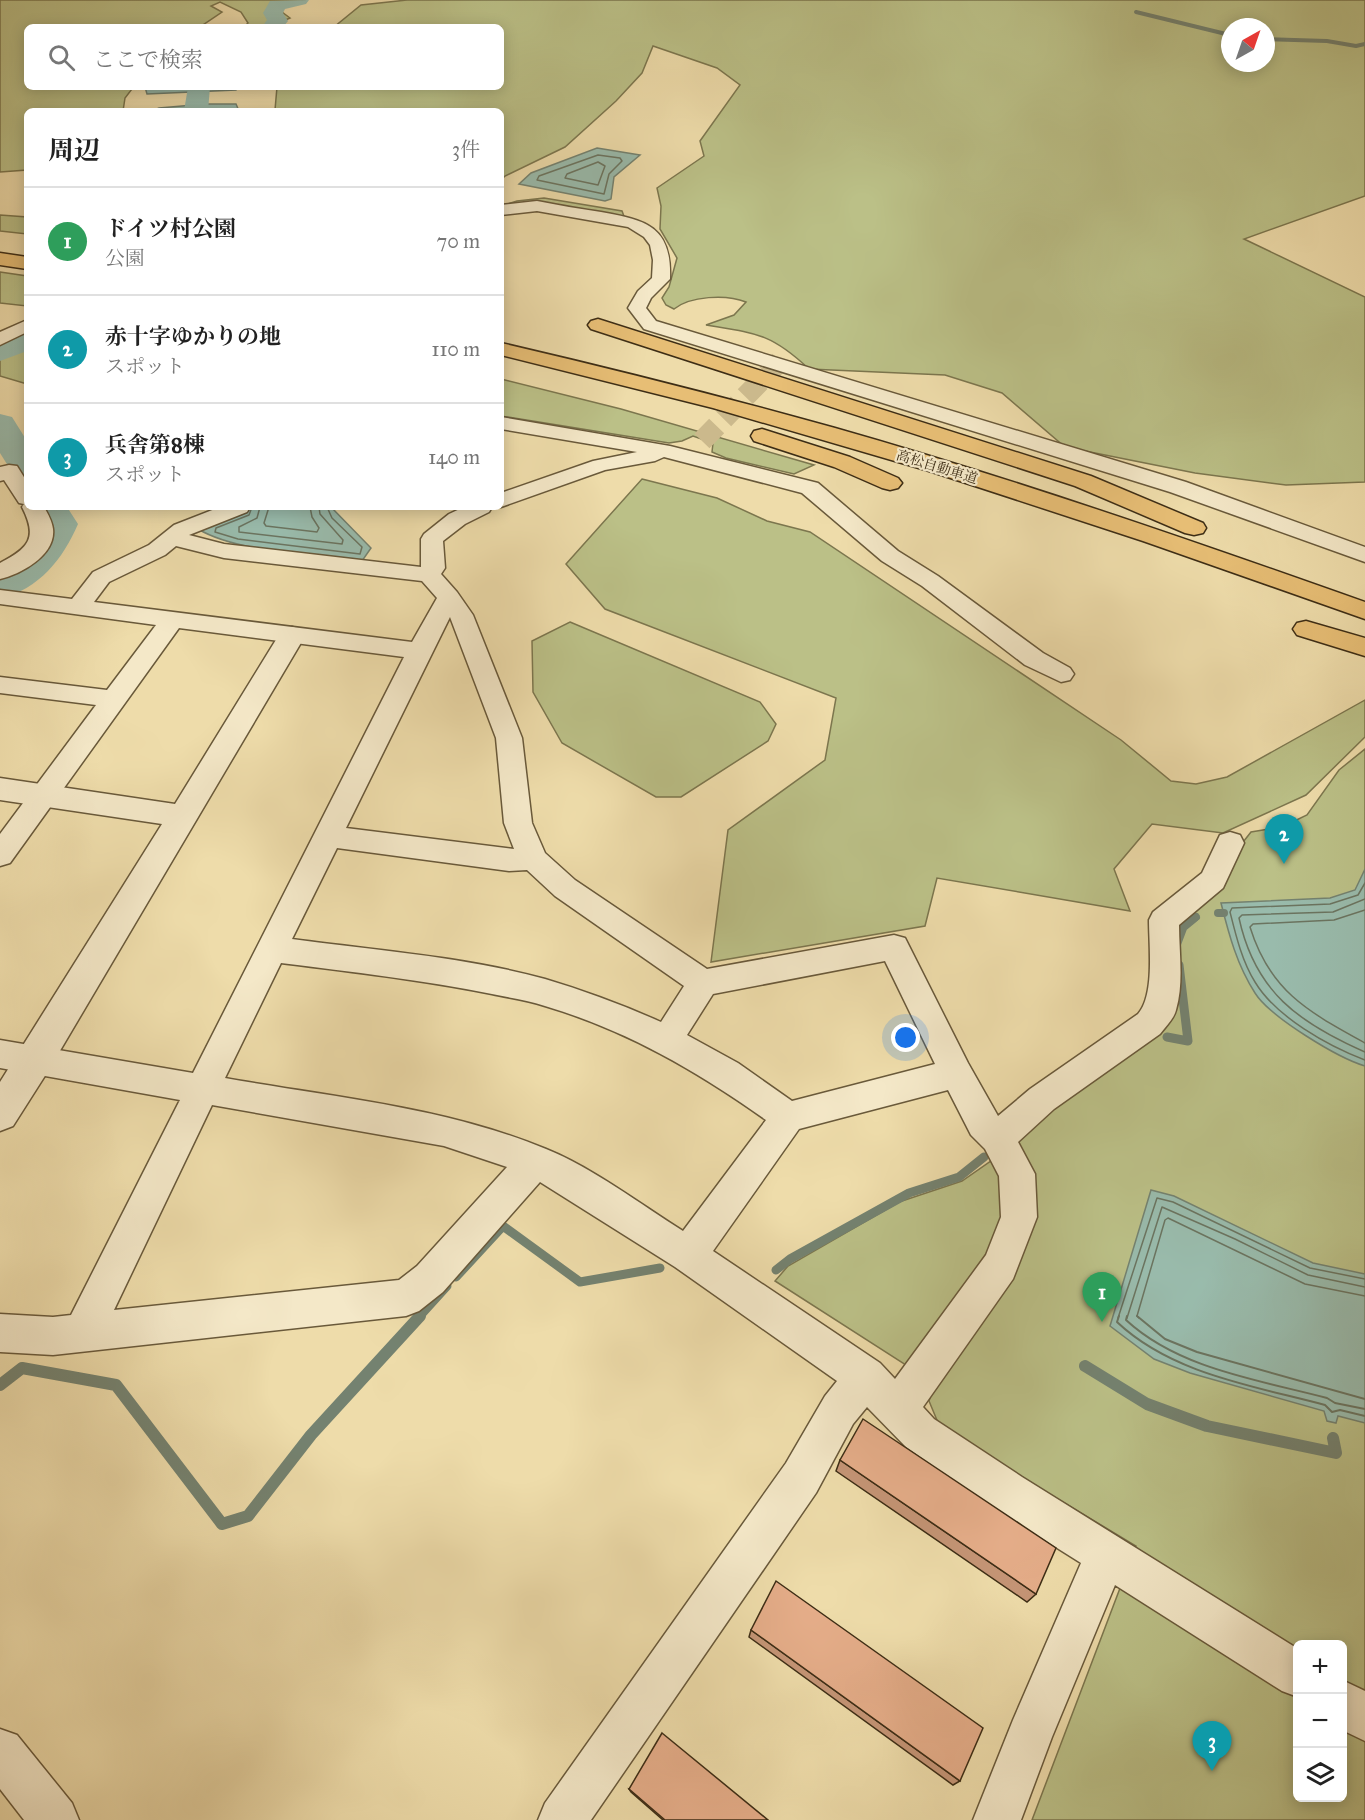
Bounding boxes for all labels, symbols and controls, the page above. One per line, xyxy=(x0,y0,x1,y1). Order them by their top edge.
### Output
north arrow xyxy=(1221,18,1275,72)
search box xyxy=(24,24,504,90)
icon: search xyxy=(45,41,78,74)
text: ここで検索 xyxy=(93,46,203,73)
text: 周辺 xyxy=(48,134,100,166)
text: 3件 xyxy=(452,137,480,161)
text: ドイツ村公園 xyxy=(105,215,236,242)
text: 1 xyxy=(64,229,71,253)
text: 70 m xyxy=(437,229,480,253)
text: 公園 xyxy=(105,246,145,270)
text: 赤十字ゆかりの地 xyxy=(105,323,281,350)
text: 2 xyxy=(63,337,72,361)
text: 110 m xyxy=(432,337,480,361)
text: スポット xyxy=(105,354,185,378)
text: 兵舎第8棟 xyxy=(105,431,205,458)
text: 3 xyxy=(64,445,72,469)
text: 140 m xyxy=(428,445,480,469)
street label: 高松自動車道 xyxy=(894,447,980,487)
text: スポット xyxy=(105,462,185,486)
pin: 2 xyxy=(1264,814,1304,864)
your location xyxy=(891,1023,920,1052)
pin: 1 xyxy=(1082,1272,1122,1322)
map controls xyxy=(1293,1640,1347,1802)
button: + xyxy=(1293,1640,1347,1694)
button: − xyxy=(1293,1694,1347,1748)
pin: 3 xyxy=(1192,1722,1232,1771)
button: layers xyxy=(1293,1748,1347,1802)

